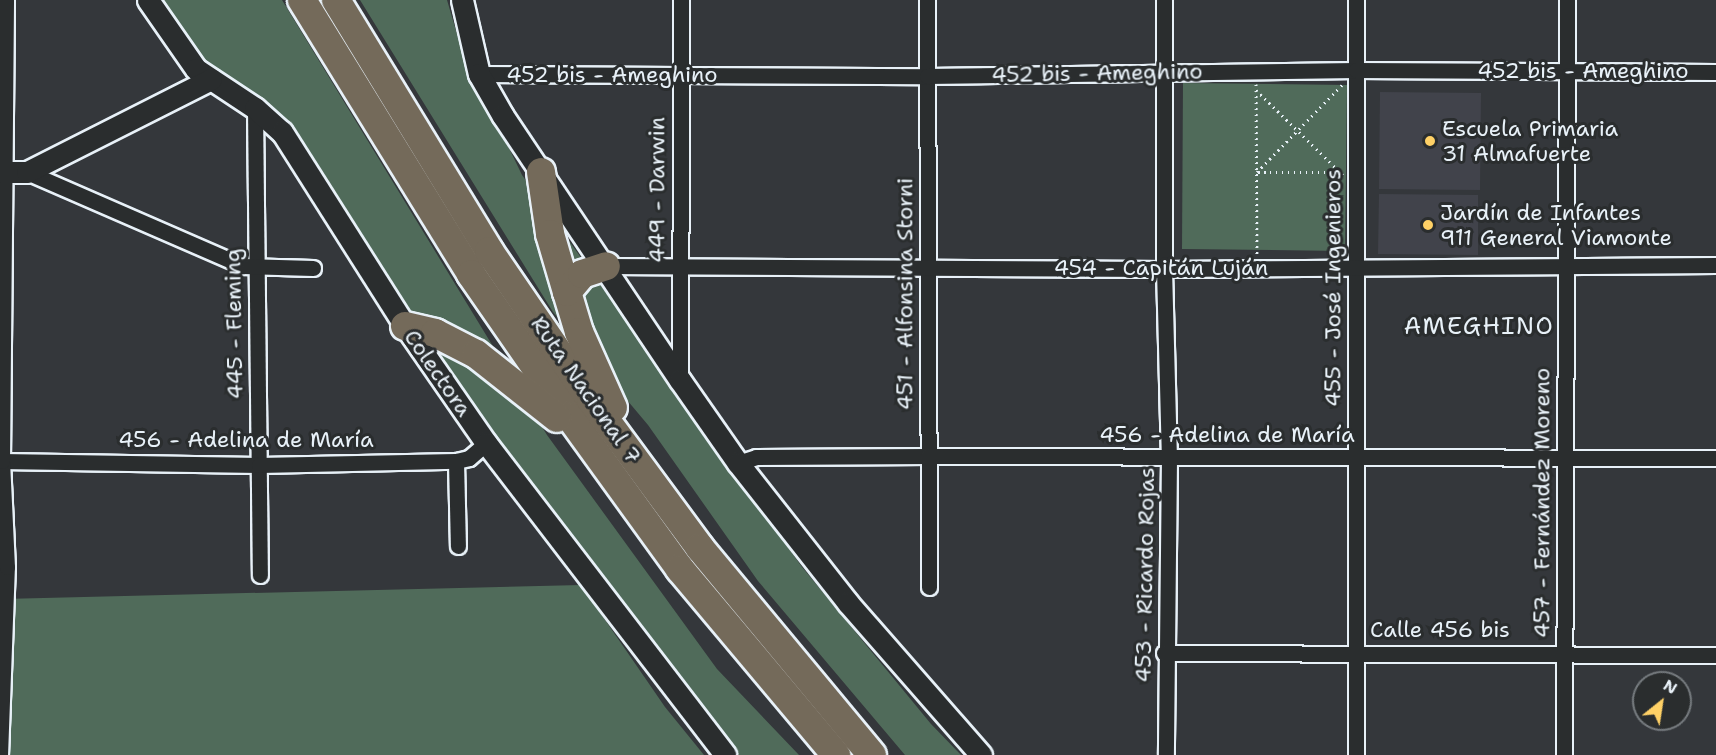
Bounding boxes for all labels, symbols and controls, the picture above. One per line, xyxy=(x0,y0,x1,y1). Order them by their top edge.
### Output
street label: 452 bis - Ameghino xyxy=(991,58,1203,88)
street label: 452 bis - Ameghino xyxy=(1477,58,1689,84)
street label: 452 bis - Ameghino xyxy=(506,62,718,88)
place label: Escuela Primaria 31 Almafuerte xyxy=(1442,115,1618,166)
street label: 449 - Darwin xyxy=(644,117,670,263)
marker: Escuela Primaria 31 Almafuerte xyxy=(1423,134,1437,148)
street label: 455 - José Ingenieros xyxy=(1320,169,1346,407)
street label: 451 - Alfonsina Storni xyxy=(892,178,918,410)
place label: Jardín de Infantes 911 General Viamonte xyxy=(1440,199,1672,250)
marker: Jardín de Infantes 911 General Viamonte xyxy=(1421,218,1435,232)
street label: 445 - Fleming xyxy=(219,248,249,400)
street label: 454 - Capitán Luján xyxy=(1054,255,1268,281)
street label: Ruta Nacional 7 xyxy=(525,311,647,469)
district label: AMEGHINO xyxy=(1404,313,1554,341)
street label: Colectora xyxy=(398,324,478,422)
street label: 457 - Fernández Moreno xyxy=(1529,368,1555,638)
street label: 456 - Adelina de María xyxy=(1099,422,1355,448)
street label: 456 - Adelina de María xyxy=(118,427,374,453)
street label: 453 - Ricardo Rojas xyxy=(1130,467,1160,683)
street label: Calle 456 bis xyxy=(1370,617,1510,643)
north arrow xyxy=(1632,671,1692,731)
text: N xyxy=(1660,674,1681,699)

